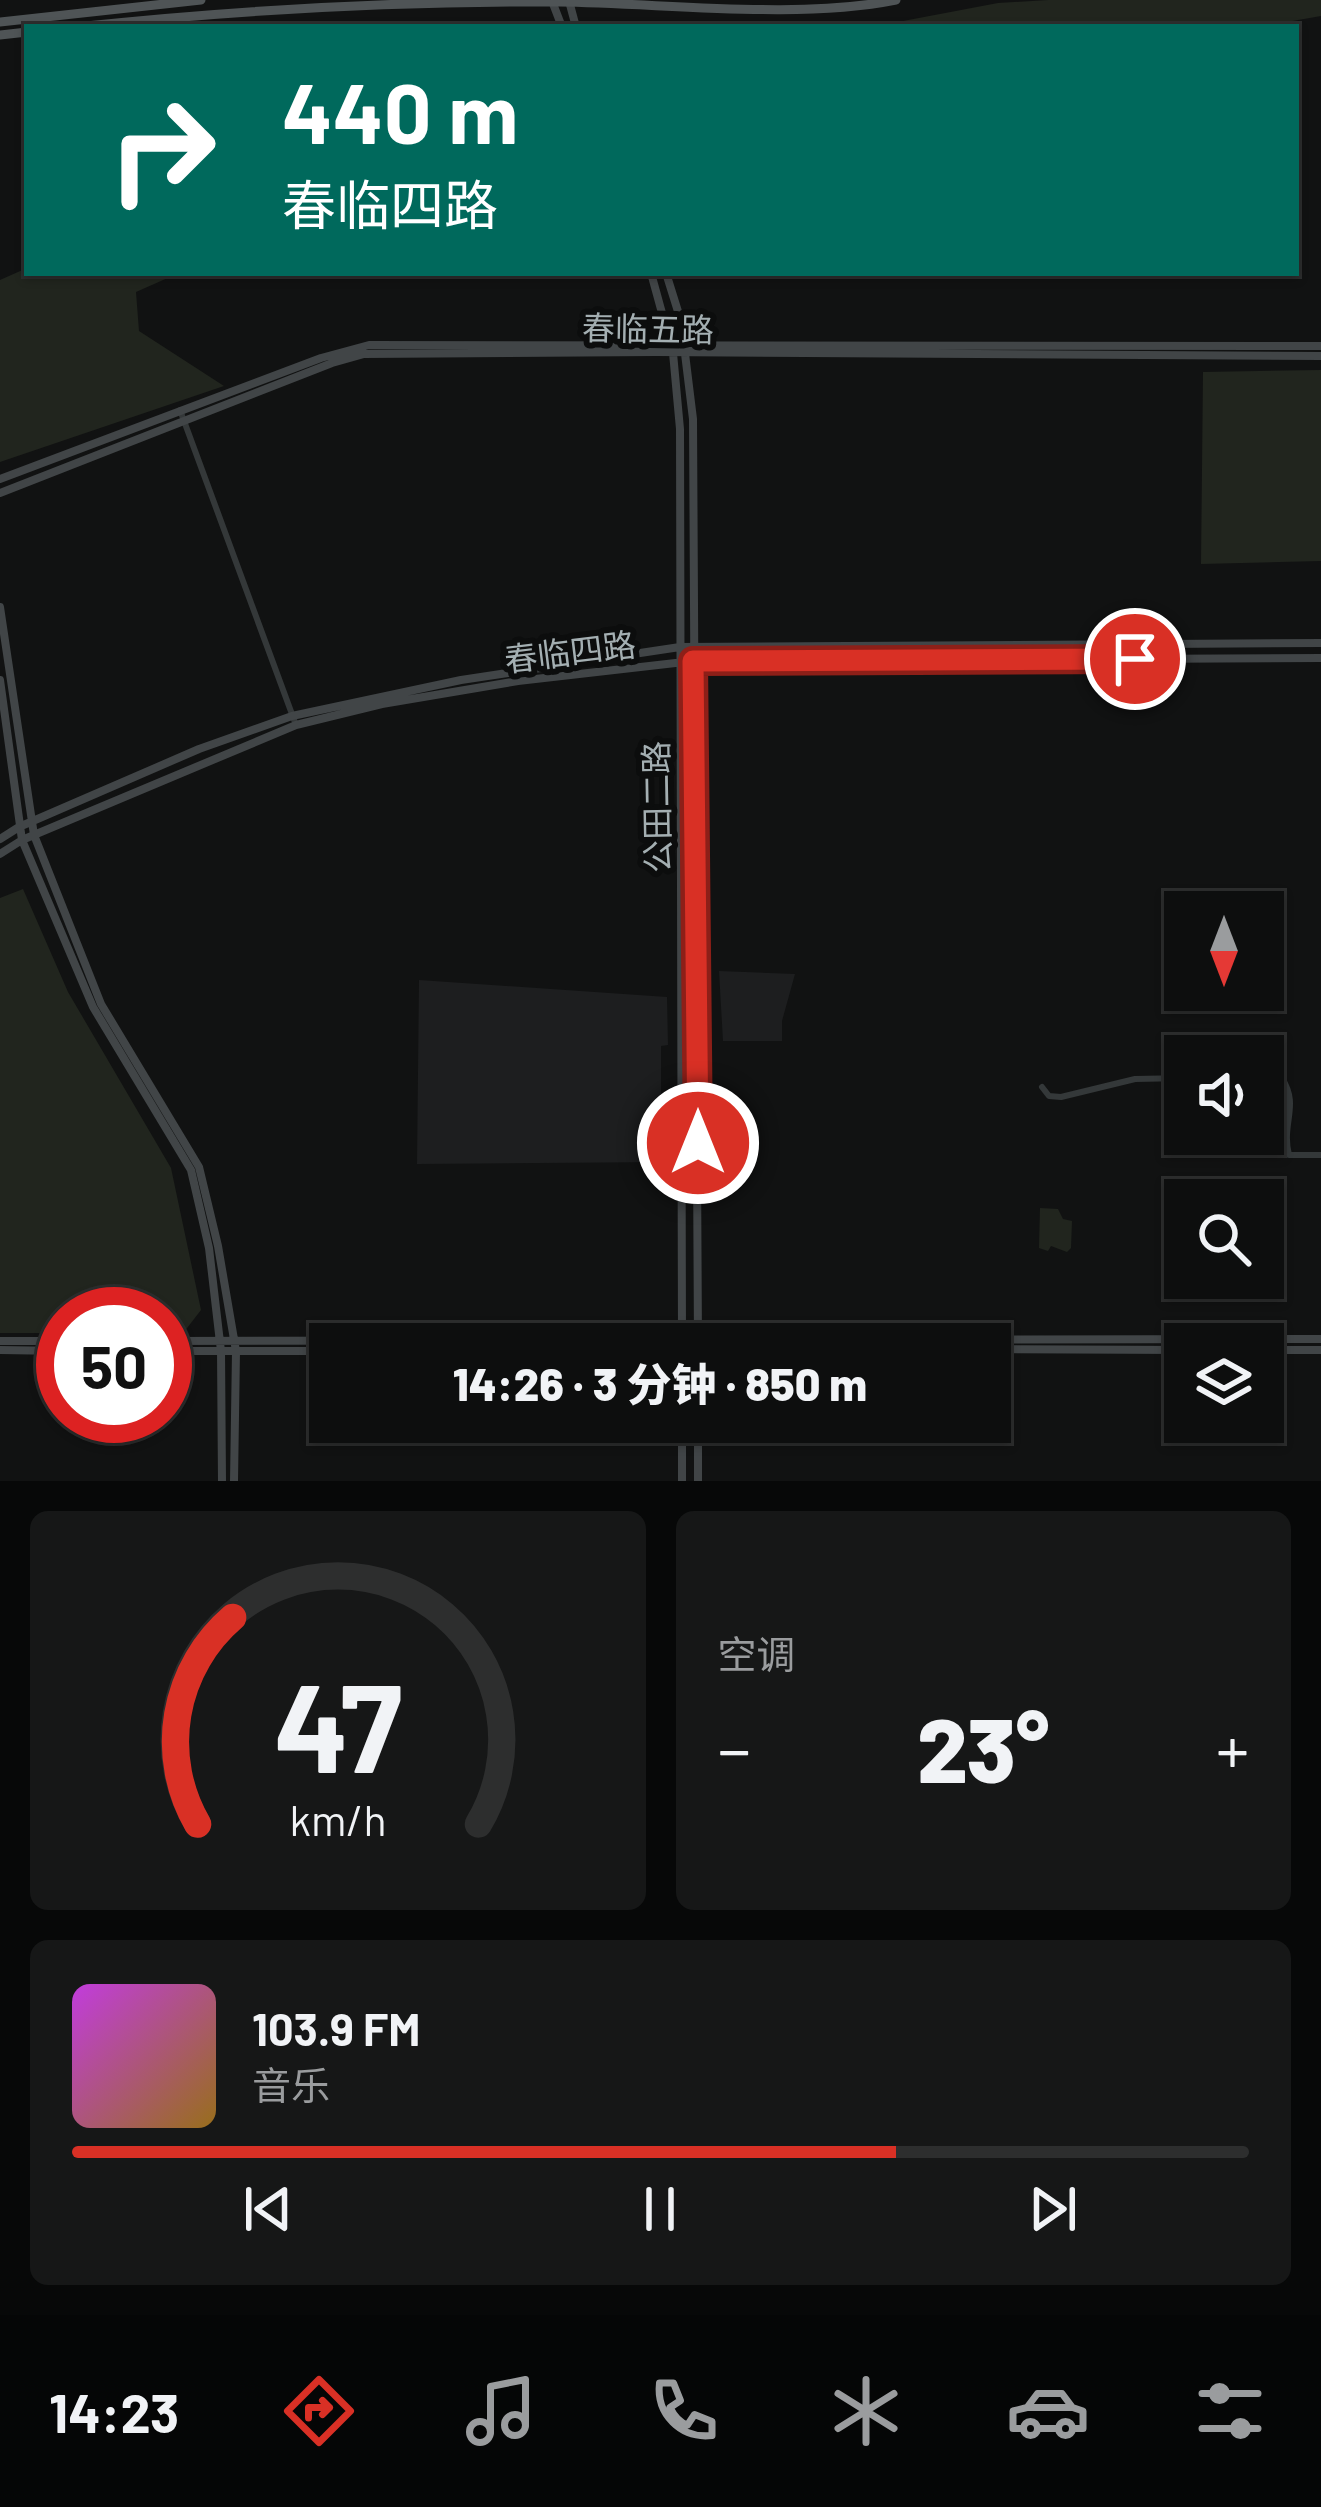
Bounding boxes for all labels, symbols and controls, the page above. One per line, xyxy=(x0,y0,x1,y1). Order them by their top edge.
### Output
text: 440 m xyxy=(282,60,518,161)
icon: right xyxy=(84,72,240,228)
text: 春临四路 xyxy=(282,171,498,236)
street label: 春临五路 xyxy=(582,307,714,349)
pin xyxy=(1084,608,1186,710)
street label: 春临四路 xyxy=(502,623,638,679)
icon: arrive xyxy=(1102,626,1168,692)
street label: 公田二路 xyxy=(635,741,677,873)
north arrow xyxy=(1164,891,1284,1011)
map controls xyxy=(1164,891,1284,1443)
button: sound xyxy=(1164,1035,1284,1155)
position arrow xyxy=(635,1080,761,1206)
button: search xyxy=(1164,1179,1284,1299)
speed limit sign: 50 xyxy=(36,1287,192,1443)
button: layers xyxy=(1164,1323,1284,1443)
text: 14:26 · 3 分钟 · 850 m xyxy=(453,1356,867,1410)
text: 空调 xyxy=(718,1630,796,1677)
text: 47 xyxy=(274,1648,402,1798)
text: 23° xyxy=(917,1693,1050,1801)
text: − xyxy=(718,1708,751,1787)
text: + xyxy=(1216,1708,1249,1787)
text: km/h xyxy=(289,1792,386,1844)
text: 103.9 FM xyxy=(252,2001,420,2055)
text: 音乐 xyxy=(252,2061,330,2108)
icon: previous xyxy=(235,2176,301,2242)
icon: pause xyxy=(627,2176,693,2242)
icon: next xyxy=(1020,2176,1086,2242)
icon: directions xyxy=(277,2369,361,2453)
icon: music xyxy=(459,2369,543,2453)
icon: phone xyxy=(642,2369,726,2453)
icon: climate xyxy=(824,2369,908,2453)
icon: car xyxy=(1006,2369,1090,2453)
icon: filters xyxy=(1188,2369,1272,2453)
text: 14:23 xyxy=(49,2379,179,2444)

